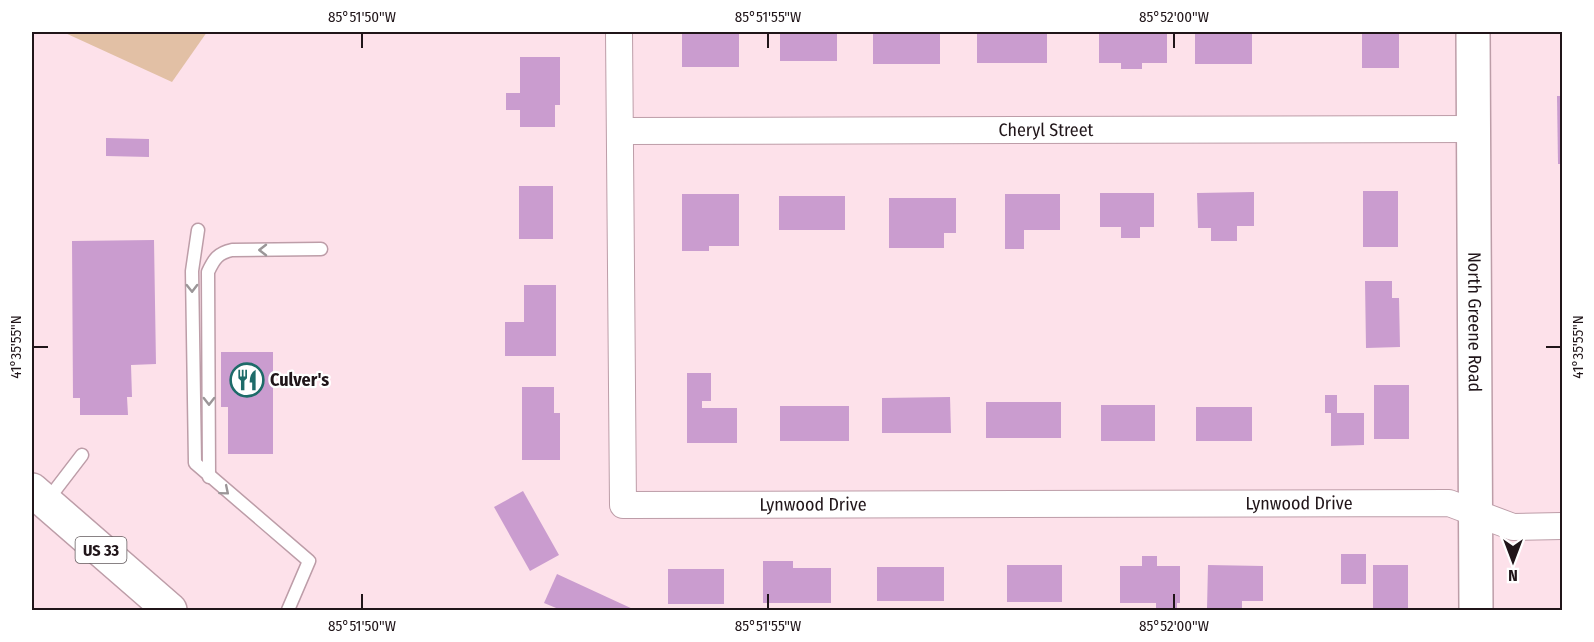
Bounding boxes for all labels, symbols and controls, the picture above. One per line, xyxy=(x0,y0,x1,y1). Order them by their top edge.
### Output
text: 85°51'50"W xyxy=(328,8,396,26)
text: 85°51'55"W xyxy=(735,8,801,26)
text: 85°52'00"W xyxy=(1139,8,1209,26)
street label: Cheryl Street xyxy=(998,119,1094,141)
one-way arrow xyxy=(258,244,267,256)
street label: North Greene Road xyxy=(1463,252,1486,392)
one-way arrow xyxy=(186,283,198,292)
text: 41°35'55"N xyxy=(7,315,25,379)
text: 41°35'55"N xyxy=(1569,315,1587,379)
restaurant icon: Culver's xyxy=(229,362,265,398)
place label: Culver's xyxy=(270,369,329,391)
one-way arrow xyxy=(203,397,215,406)
one-way arrow xyxy=(218,483,229,494)
street label: Lynwood Drive xyxy=(1245,492,1353,514)
street label: Lynwood Drive xyxy=(759,493,867,516)
north arrow xyxy=(1483,531,1543,591)
road number: US 33 xyxy=(76,537,126,563)
text: N xyxy=(1508,566,1518,585)
text: 85°51'50"W xyxy=(328,617,396,635)
text: 85°51'55"W xyxy=(735,617,801,635)
text: 85°52'00"W xyxy=(1139,617,1209,635)

